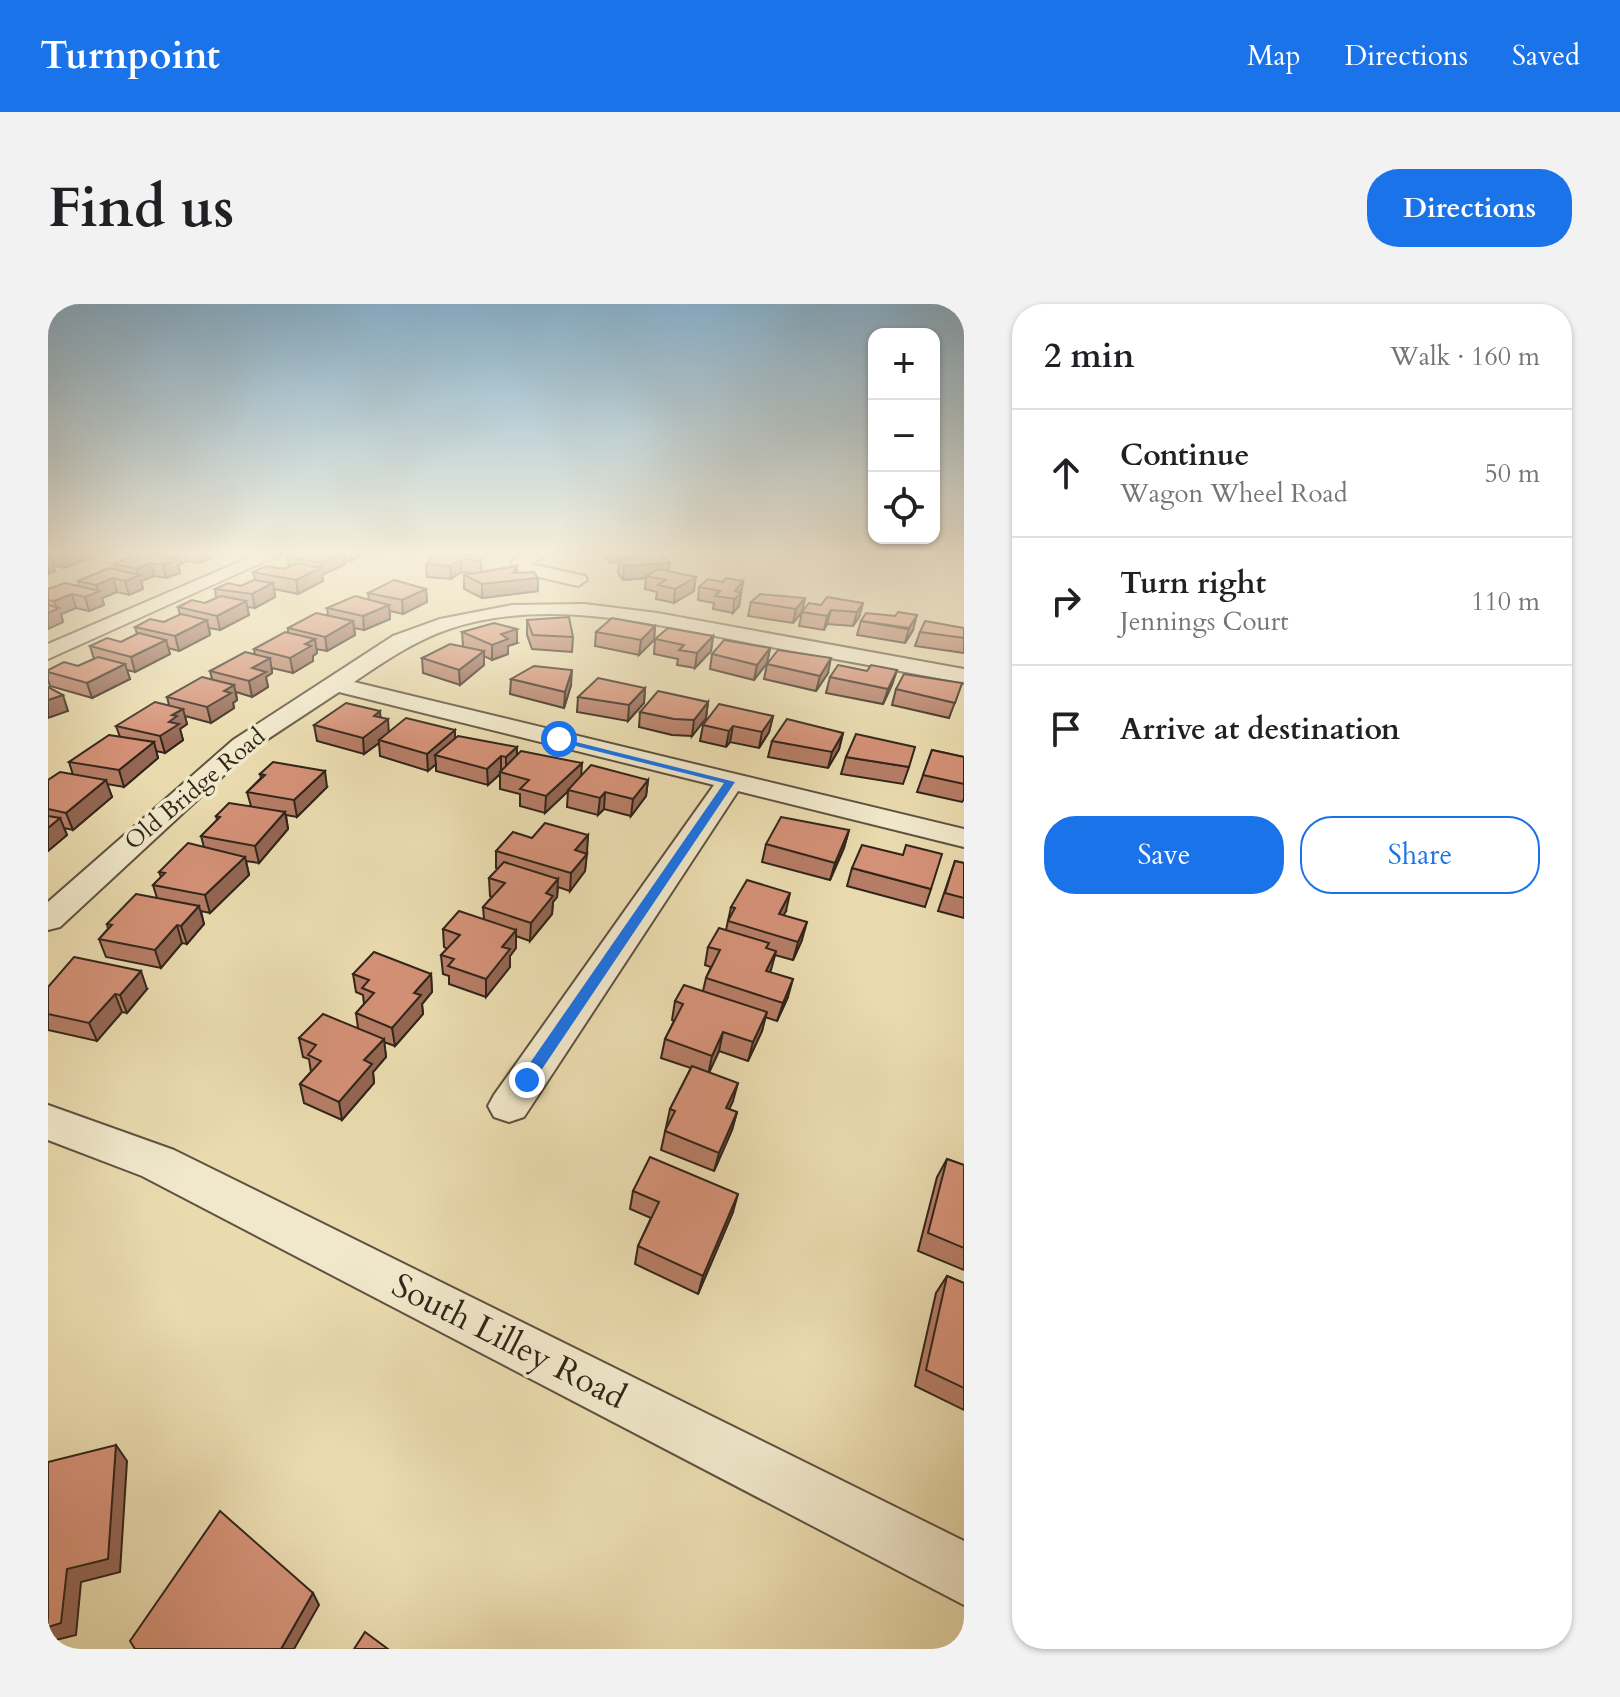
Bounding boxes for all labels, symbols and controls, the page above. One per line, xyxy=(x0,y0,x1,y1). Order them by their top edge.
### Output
text: Turnpoint xyxy=(40,30,220,82)
text: Map xyxy=(1247,37,1301,75)
text: Directions xyxy=(1345,37,1468,75)
text: Saved xyxy=(1512,37,1580,75)
button: Directions xyxy=(1367,169,1572,247)
text: Find us xyxy=(48,171,234,246)
map controls xyxy=(868,328,940,544)
button: + xyxy=(868,328,940,400)
text: 2 min xyxy=(1044,333,1135,379)
text: Walk · 160 m xyxy=(1390,339,1540,374)
button: − xyxy=(868,400,940,472)
text: Continue xyxy=(1120,435,1249,476)
icon: ahead xyxy=(1044,451,1088,495)
text: 50 m xyxy=(1484,456,1540,491)
button: locate xyxy=(868,472,940,544)
text: Wagon Wheel Road xyxy=(1120,476,1348,511)
text: Turn right xyxy=(1120,563,1266,604)
icon: right xyxy=(1044,579,1088,623)
text: 110 m xyxy=(1471,584,1540,619)
text: Jennings Court xyxy=(1120,604,1288,639)
icon: arrive xyxy=(1044,707,1088,751)
text: Arrive at destination xyxy=(1120,709,1400,750)
street label: Old Bridge Road xyxy=(118,720,273,858)
route start xyxy=(541,721,577,757)
button: Save xyxy=(1044,816,1284,894)
button: Share xyxy=(1300,816,1540,894)
route end xyxy=(509,1062,545,1098)
street label: South Lilley Road xyxy=(384,1262,634,1420)

